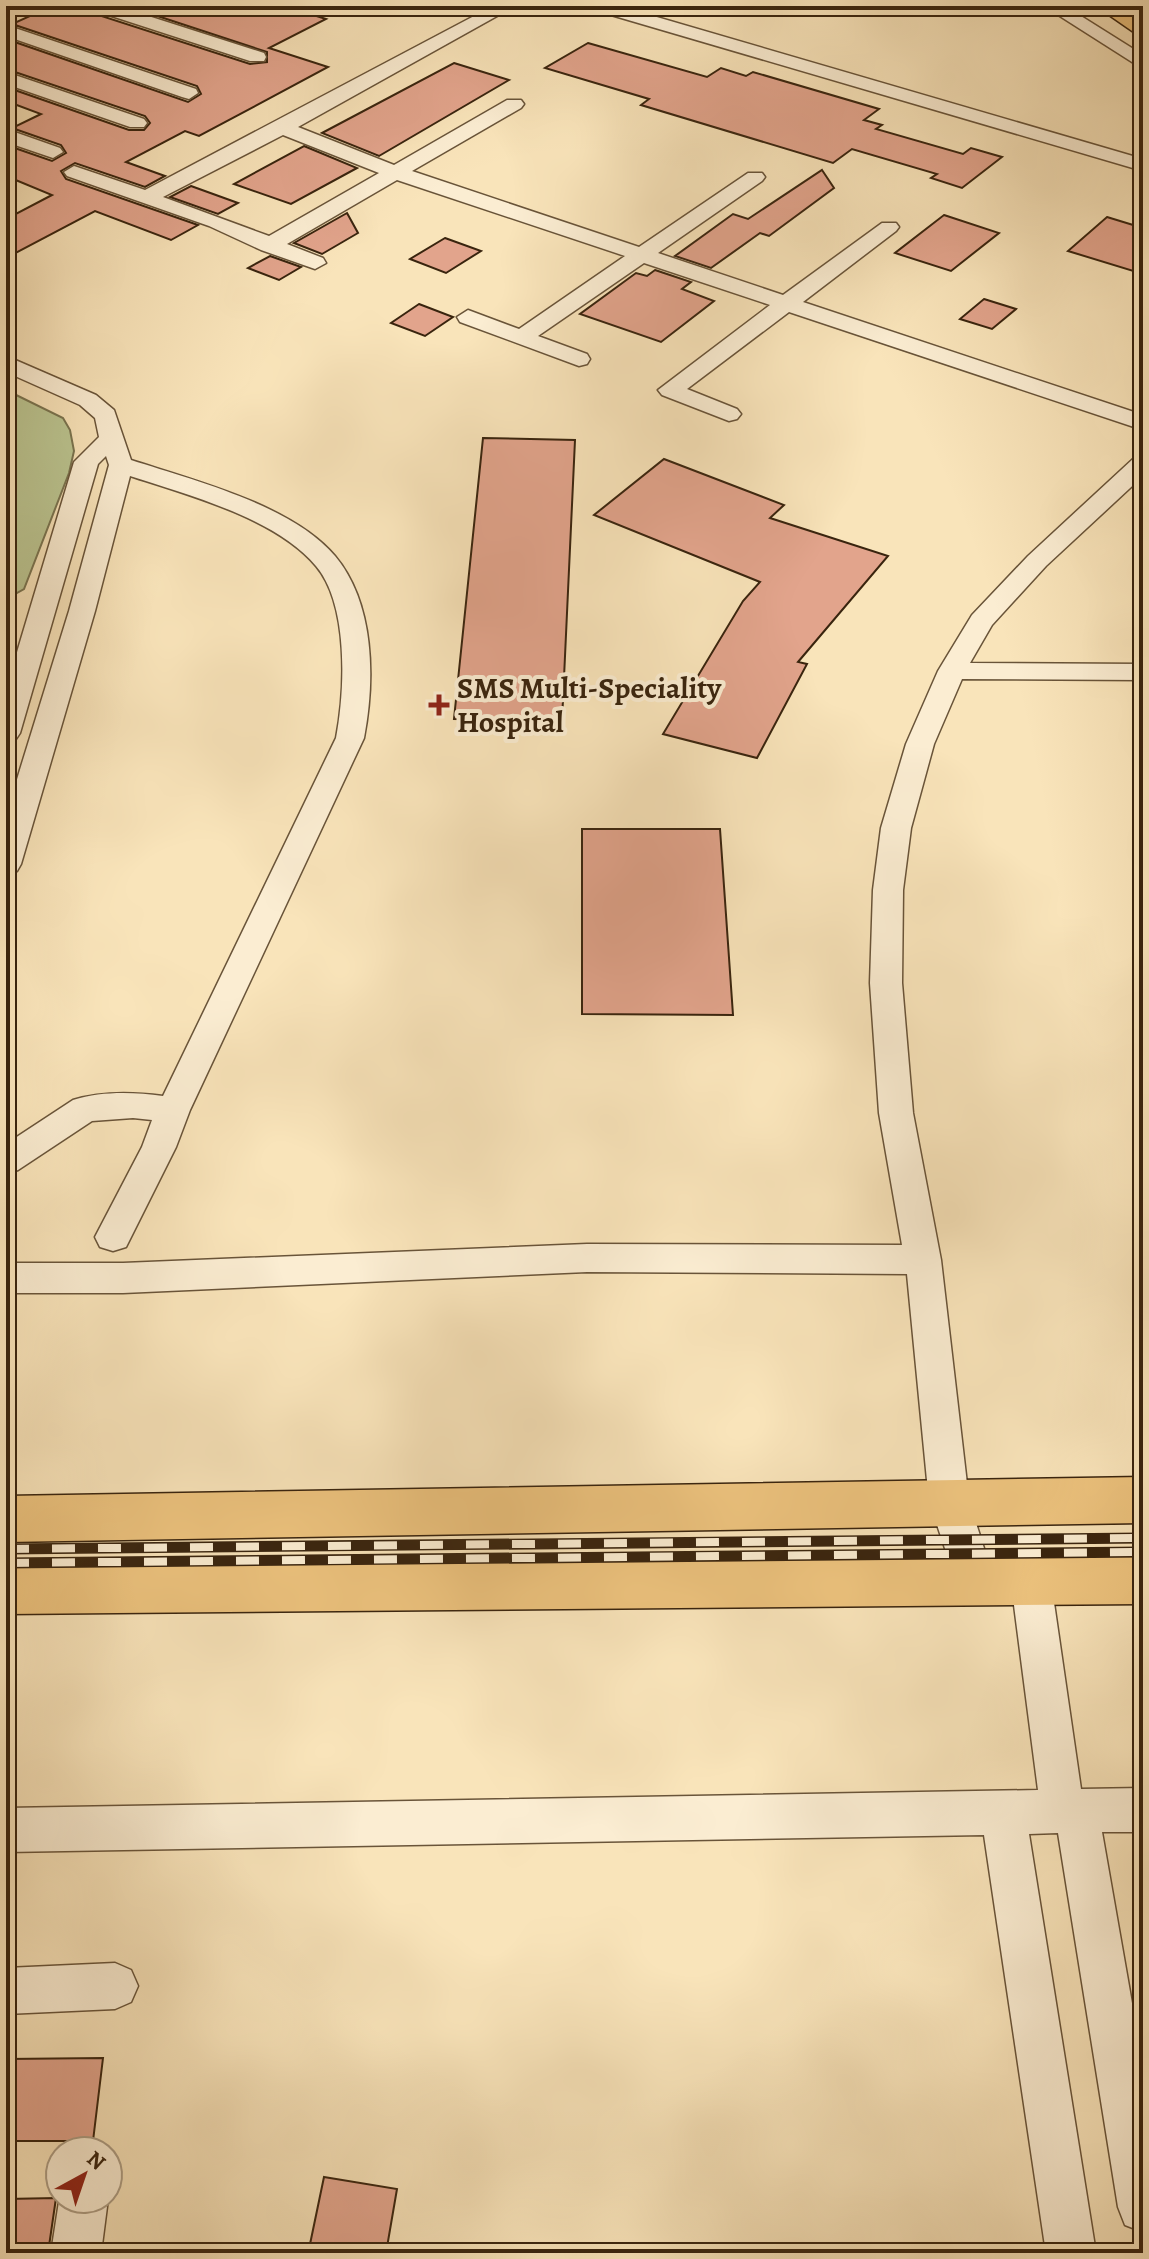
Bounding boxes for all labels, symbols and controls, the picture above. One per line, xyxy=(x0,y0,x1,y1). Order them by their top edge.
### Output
place label: SMS Multi-Speciality Hospital xyxy=(457,668,722,742)
marker: SMS Multi-Speciality Hospital xyxy=(428,694,450,716)
north arrow xyxy=(44,2135,124,2215)
text: N xyxy=(80,2144,112,2177)

